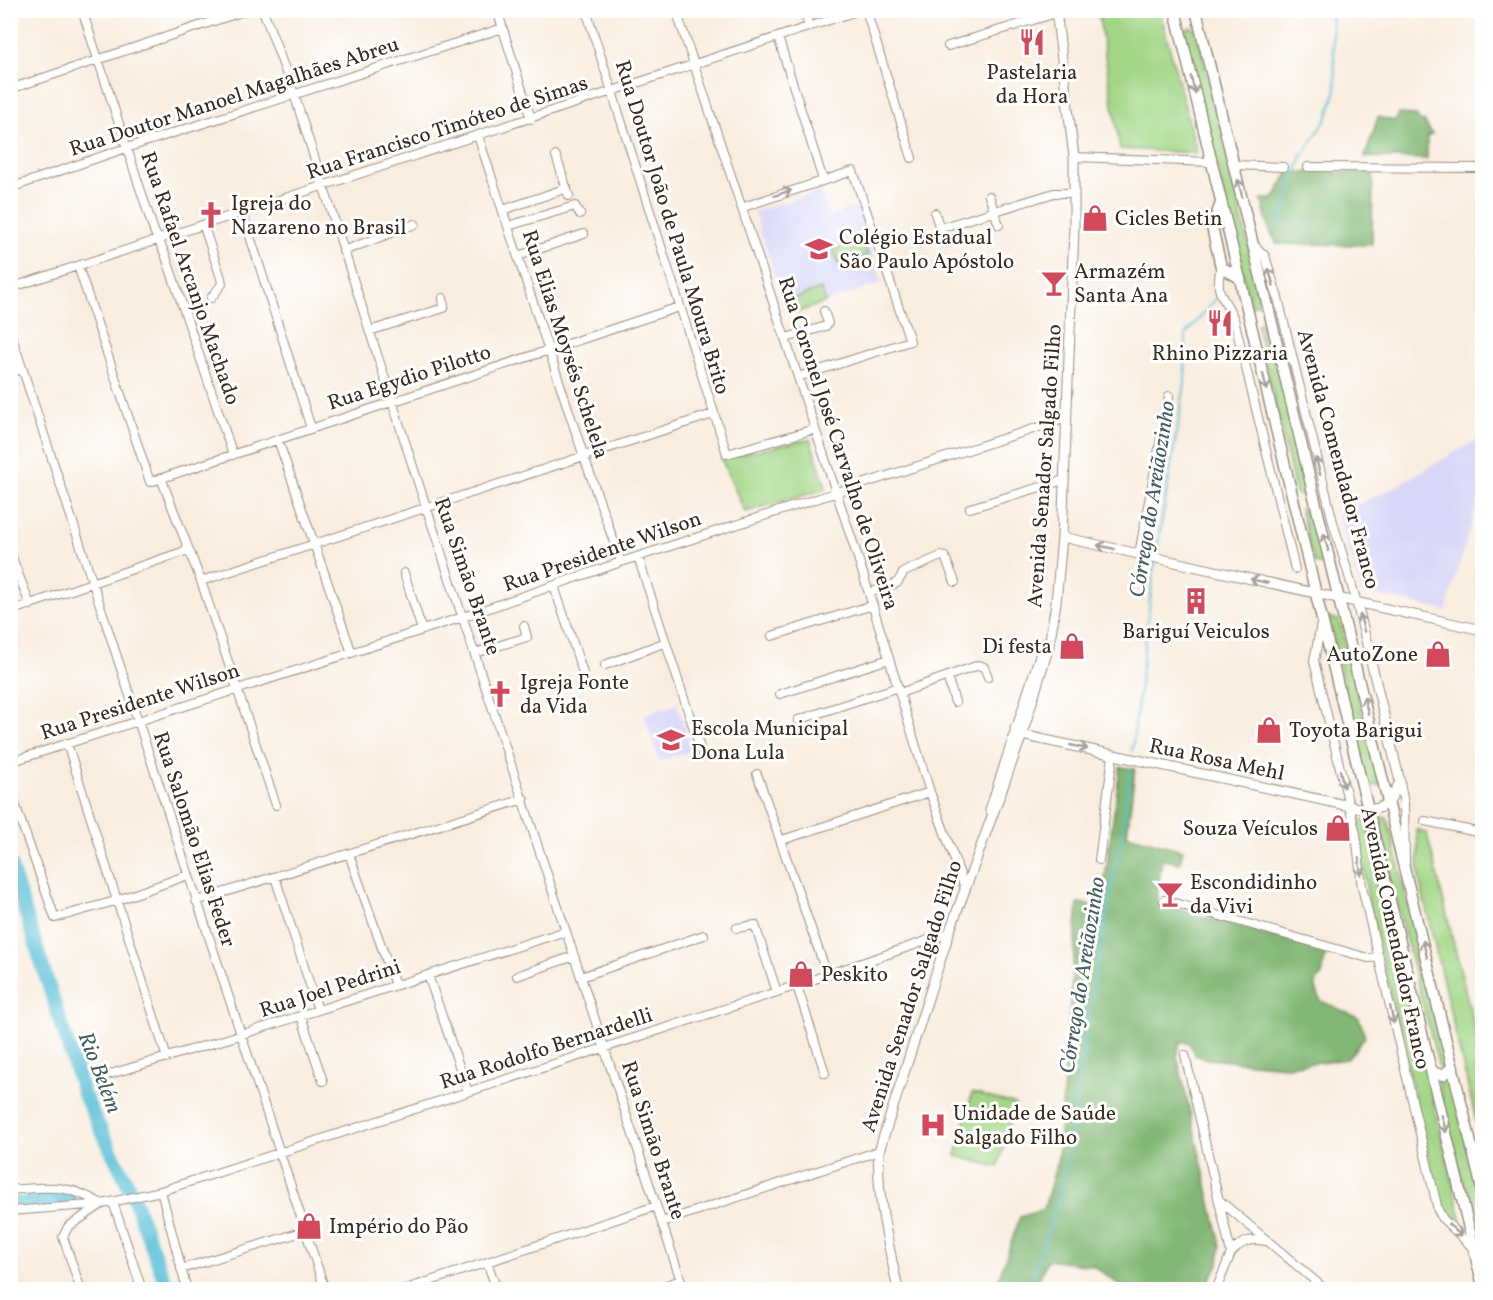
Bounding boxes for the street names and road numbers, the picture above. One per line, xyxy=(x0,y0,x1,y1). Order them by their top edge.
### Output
street label: Rua Doutor Manoel Magalhães Abreu xyxy=(66,30,403,165)
street label: Rua Doutor João de Paula Moura Brito xyxy=(607,57,736,398)
street label: Rua Francisco Timóteo de Simas xyxy=(303,69,592,188)
street label: Rua Rafael Arcanjo Machado xyxy=(133,148,247,409)
street label: Rua Elias Moysés Schelela xyxy=(514,226,615,463)
street label: Rua Coronel José Carvalho de Oliveira xyxy=(770,273,905,614)
street label: Avenida Senador Salgado Filho xyxy=(1021,323,1070,609)
street label: Avenida Comendador Franco xyxy=(1289,326,1386,592)
street label: Rua Egydio Pilotto xyxy=(324,338,495,419)
street label: Rua Simão Brante xyxy=(426,494,507,659)
street label: Rua Presidente Wilson xyxy=(499,505,705,600)
street label: Rua Presidente Wilson xyxy=(37,657,244,748)
street label: Rua Salomão Elias Feder xyxy=(145,728,242,951)
street label: Rua Rosa Mehl xyxy=(1146,732,1287,789)
street label: Avenida Comendador Franco xyxy=(1353,804,1437,1072)
street label: Avenida Senador Salgado Filho xyxy=(855,857,970,1136)
street label: Rua Joel Pedrini xyxy=(256,953,405,1026)
street label: Rua Rodolfo Bernardelli xyxy=(436,1001,656,1098)
street label: Rua Simão Brante xyxy=(613,1057,692,1224)

